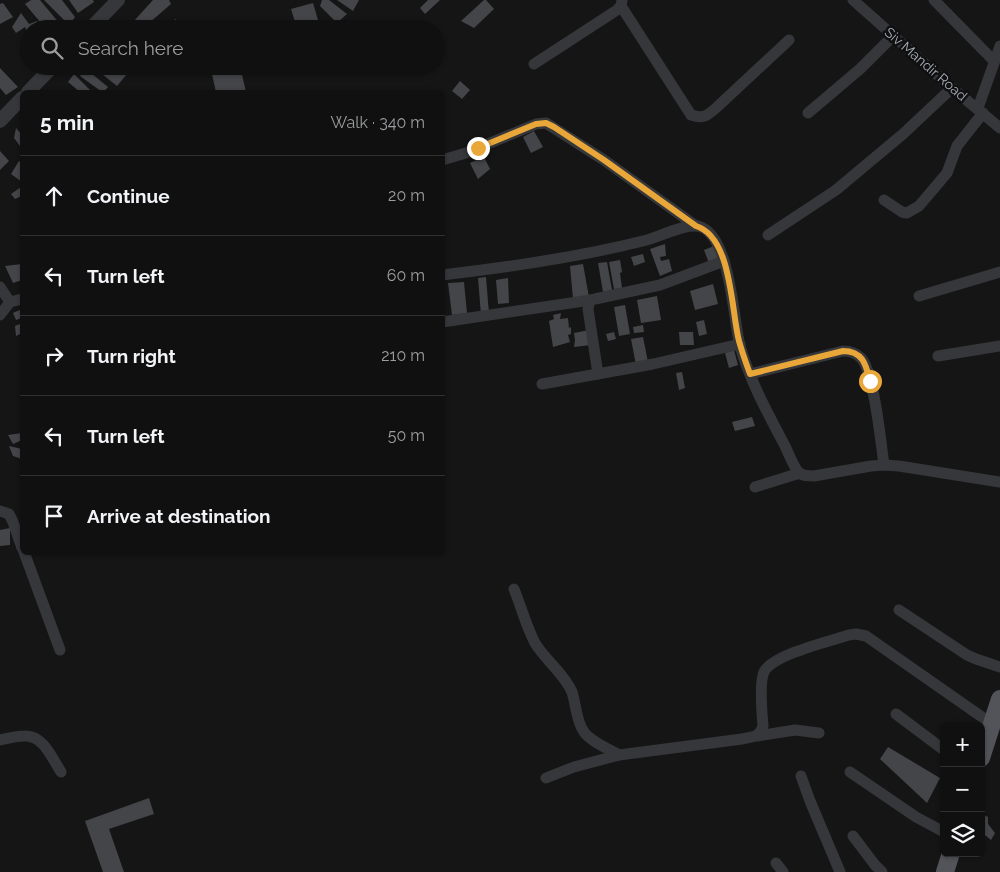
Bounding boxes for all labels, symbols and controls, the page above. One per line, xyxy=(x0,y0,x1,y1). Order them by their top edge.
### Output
search box xyxy=(20,20,445,75)
street label: Siv Mandir Road xyxy=(882,24,970,104)
icon: search xyxy=(38,34,66,62)
text: Search here xyxy=(78,37,184,59)
text: 5 min xyxy=(40,110,94,135)
text: Walk · 340 m xyxy=(331,113,425,132)
route end xyxy=(467,137,490,160)
icon: ahead xyxy=(40,182,68,210)
text: Continue xyxy=(87,185,170,207)
text: 20 m xyxy=(388,186,425,205)
icon: left xyxy=(40,262,68,290)
text: Turn left xyxy=(87,265,164,287)
text: 60 m xyxy=(387,266,425,285)
icon: right xyxy=(40,342,68,370)
text: Turn right xyxy=(87,345,176,367)
text: 210 m xyxy=(381,346,425,365)
route start xyxy=(859,370,882,393)
icon: left xyxy=(40,422,68,450)
text: Turn left xyxy=(87,425,164,447)
text: 50 m xyxy=(388,426,425,445)
icon: arrive xyxy=(40,502,68,530)
text: Arrive at destination xyxy=(87,505,271,527)
map controls xyxy=(940,722,985,857)
button: + xyxy=(940,722,985,767)
button: − xyxy=(940,767,985,812)
button: layers xyxy=(940,812,985,857)

